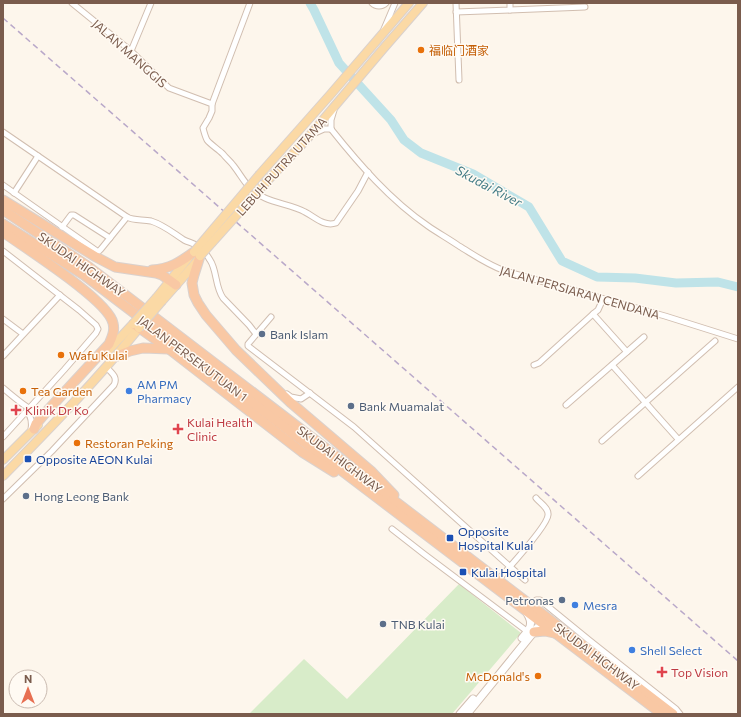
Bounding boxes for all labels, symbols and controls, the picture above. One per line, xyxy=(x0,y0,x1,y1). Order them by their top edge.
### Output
street label: JALAN MANGGIS xyxy=(89,16,170,91)
place label: 福临门酒家 xyxy=(429,43,489,57)
marker: 福临门酒家 xyxy=(416,45,426,55)
street label: LEBUH PUTRA UTAMA xyxy=(233,114,329,218)
water label: Skudai River xyxy=(453,162,526,211)
street label: SKUDAI HIGHWAY xyxy=(36,229,128,299)
street label: JALAN PERSIARAN CENDANA xyxy=(498,262,662,323)
street label: JALAN PERSEKUTUAN 1 xyxy=(135,312,250,404)
place label: Bank Islam xyxy=(270,327,328,341)
marker: Bank Islam xyxy=(257,329,267,339)
place label: Wafu Kulai xyxy=(69,348,128,362)
marker: Wafu Kulai xyxy=(56,350,66,360)
place label: AM PM Pharmacy xyxy=(137,377,191,405)
place label: Tea Garden xyxy=(31,384,92,398)
marker: Tea Garden xyxy=(18,386,28,396)
marker: AM PM Pharmacy xyxy=(124,386,134,396)
place label: Bank Muamalat xyxy=(359,399,444,413)
marker: Bank Muamalat xyxy=(346,401,356,411)
place label: Klinik Dr Ko xyxy=(25,403,89,417)
marker: Klinik Dr Ko xyxy=(10,404,22,416)
place label: Kulai Health Clinic xyxy=(187,415,253,443)
street label: SKUDAI HIGHWAY xyxy=(295,422,385,496)
marker: Kulai Health Clinic xyxy=(172,423,184,435)
place label: Restoran Peking xyxy=(85,436,174,450)
marker: Restoran Peking xyxy=(72,438,82,448)
place label: Opposite AEON Kulai xyxy=(36,452,153,466)
marker: Opposite AEON Kulai xyxy=(23,454,33,464)
place label: Hong Leong Bank xyxy=(34,489,130,503)
marker: Hong Leong Bank xyxy=(21,491,31,501)
place label: Opposite Hospital Kulai xyxy=(458,524,533,552)
marker: Opposite Hospital Kulai xyxy=(445,533,455,543)
place label: Kulai Hospital xyxy=(471,565,546,579)
marker: Kulai Hospital xyxy=(458,567,468,577)
place label: Petronas xyxy=(505,593,554,607)
marker: Petronas xyxy=(557,595,567,605)
place label: Mesra xyxy=(583,598,617,612)
marker: Mesra xyxy=(570,600,580,610)
place label: TNB Kulai xyxy=(391,617,445,631)
marker: TNB Kulai xyxy=(378,619,388,629)
street label: SKUDAI HIGHWAY xyxy=(552,619,642,693)
place label: Shell Select xyxy=(640,643,702,657)
marker: Shell Select xyxy=(627,645,637,655)
place label: Top Vision xyxy=(671,665,728,679)
marker: Top Vision xyxy=(656,666,668,678)
north arrow xyxy=(8,669,48,709)
place label: McDonald's xyxy=(466,669,530,683)
marker: McDonald's xyxy=(533,671,543,681)
text: N xyxy=(24,672,32,685)

